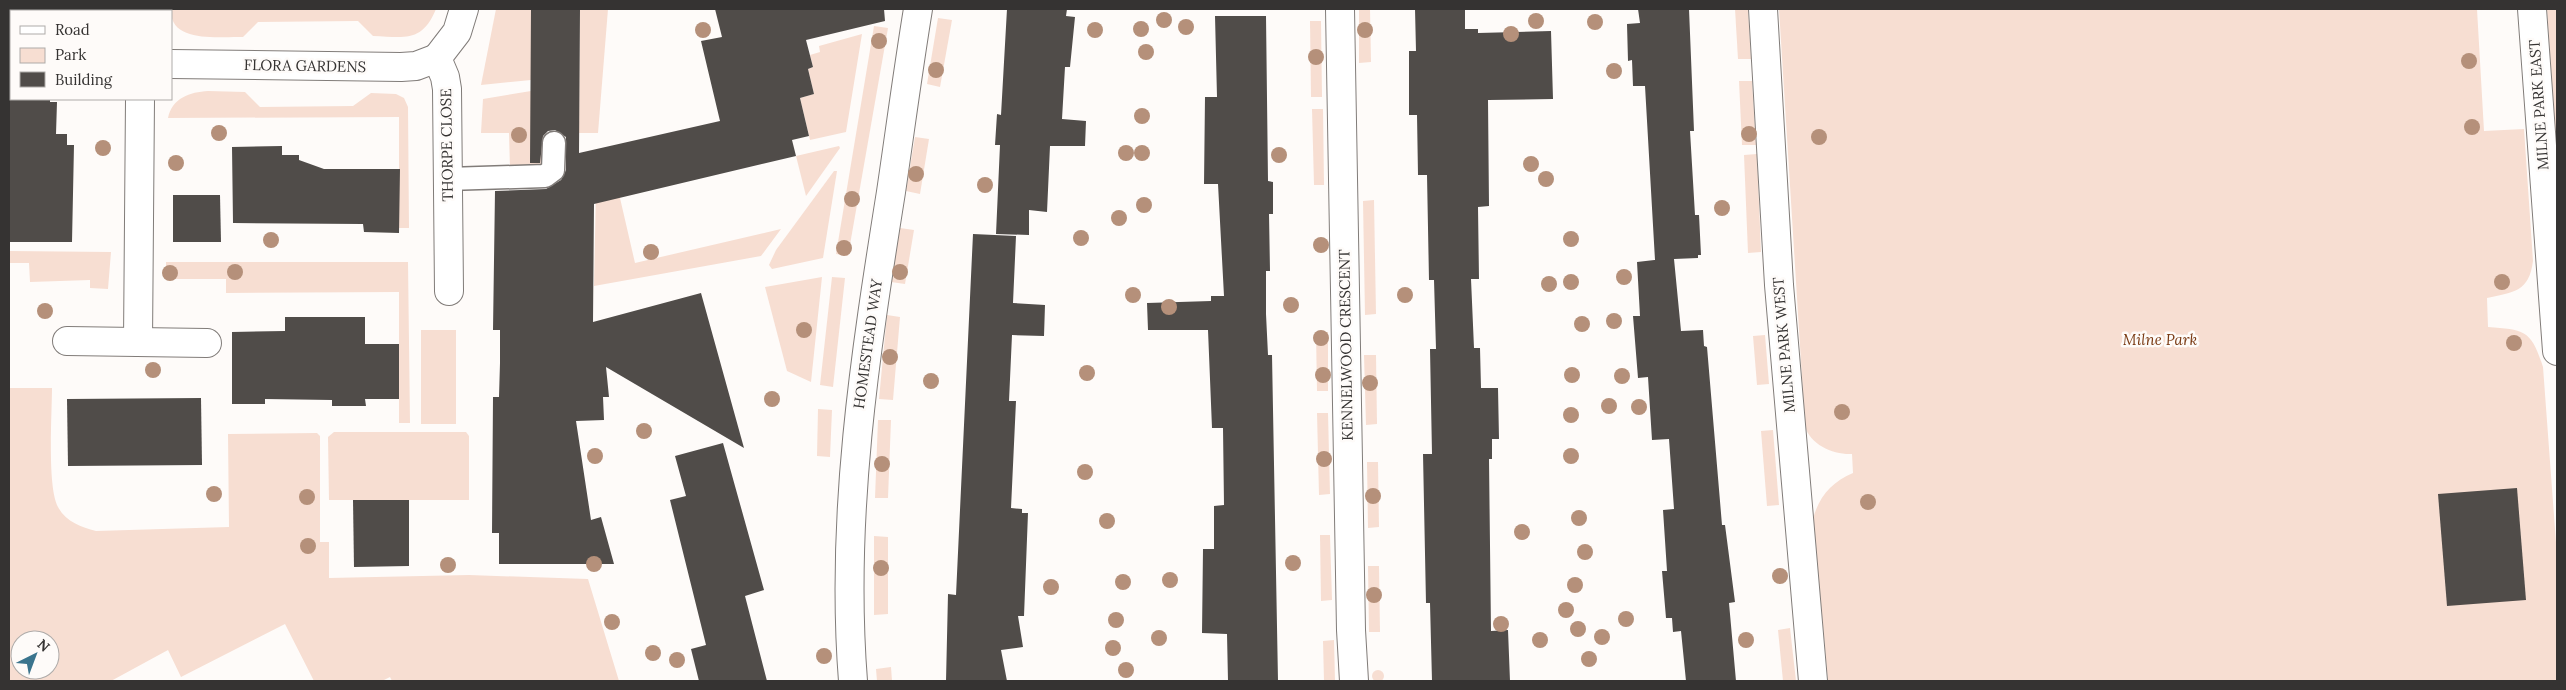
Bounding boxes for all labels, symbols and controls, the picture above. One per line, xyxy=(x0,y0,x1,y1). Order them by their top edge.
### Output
legend xyxy=(10,10,172,100)
text: Road xyxy=(55,20,90,39)
street label: MILNE PARK EAST xyxy=(2524,39,2553,171)
text: Park xyxy=(55,45,86,64)
street label: FLORA GARDENS xyxy=(244,55,366,76)
text: Building xyxy=(55,70,113,89)
street label: THORPE CLOSE xyxy=(436,88,457,202)
street label: KENNELWOOD CRESCENT xyxy=(1334,249,1357,441)
street label: MILNE PARK WEST xyxy=(1768,276,1799,414)
street label: HOMESTEAD WAY xyxy=(849,277,886,410)
park label: Milne Park xyxy=(2123,330,2197,349)
north arrow xyxy=(10,630,60,680)
text: N xyxy=(34,635,54,656)

